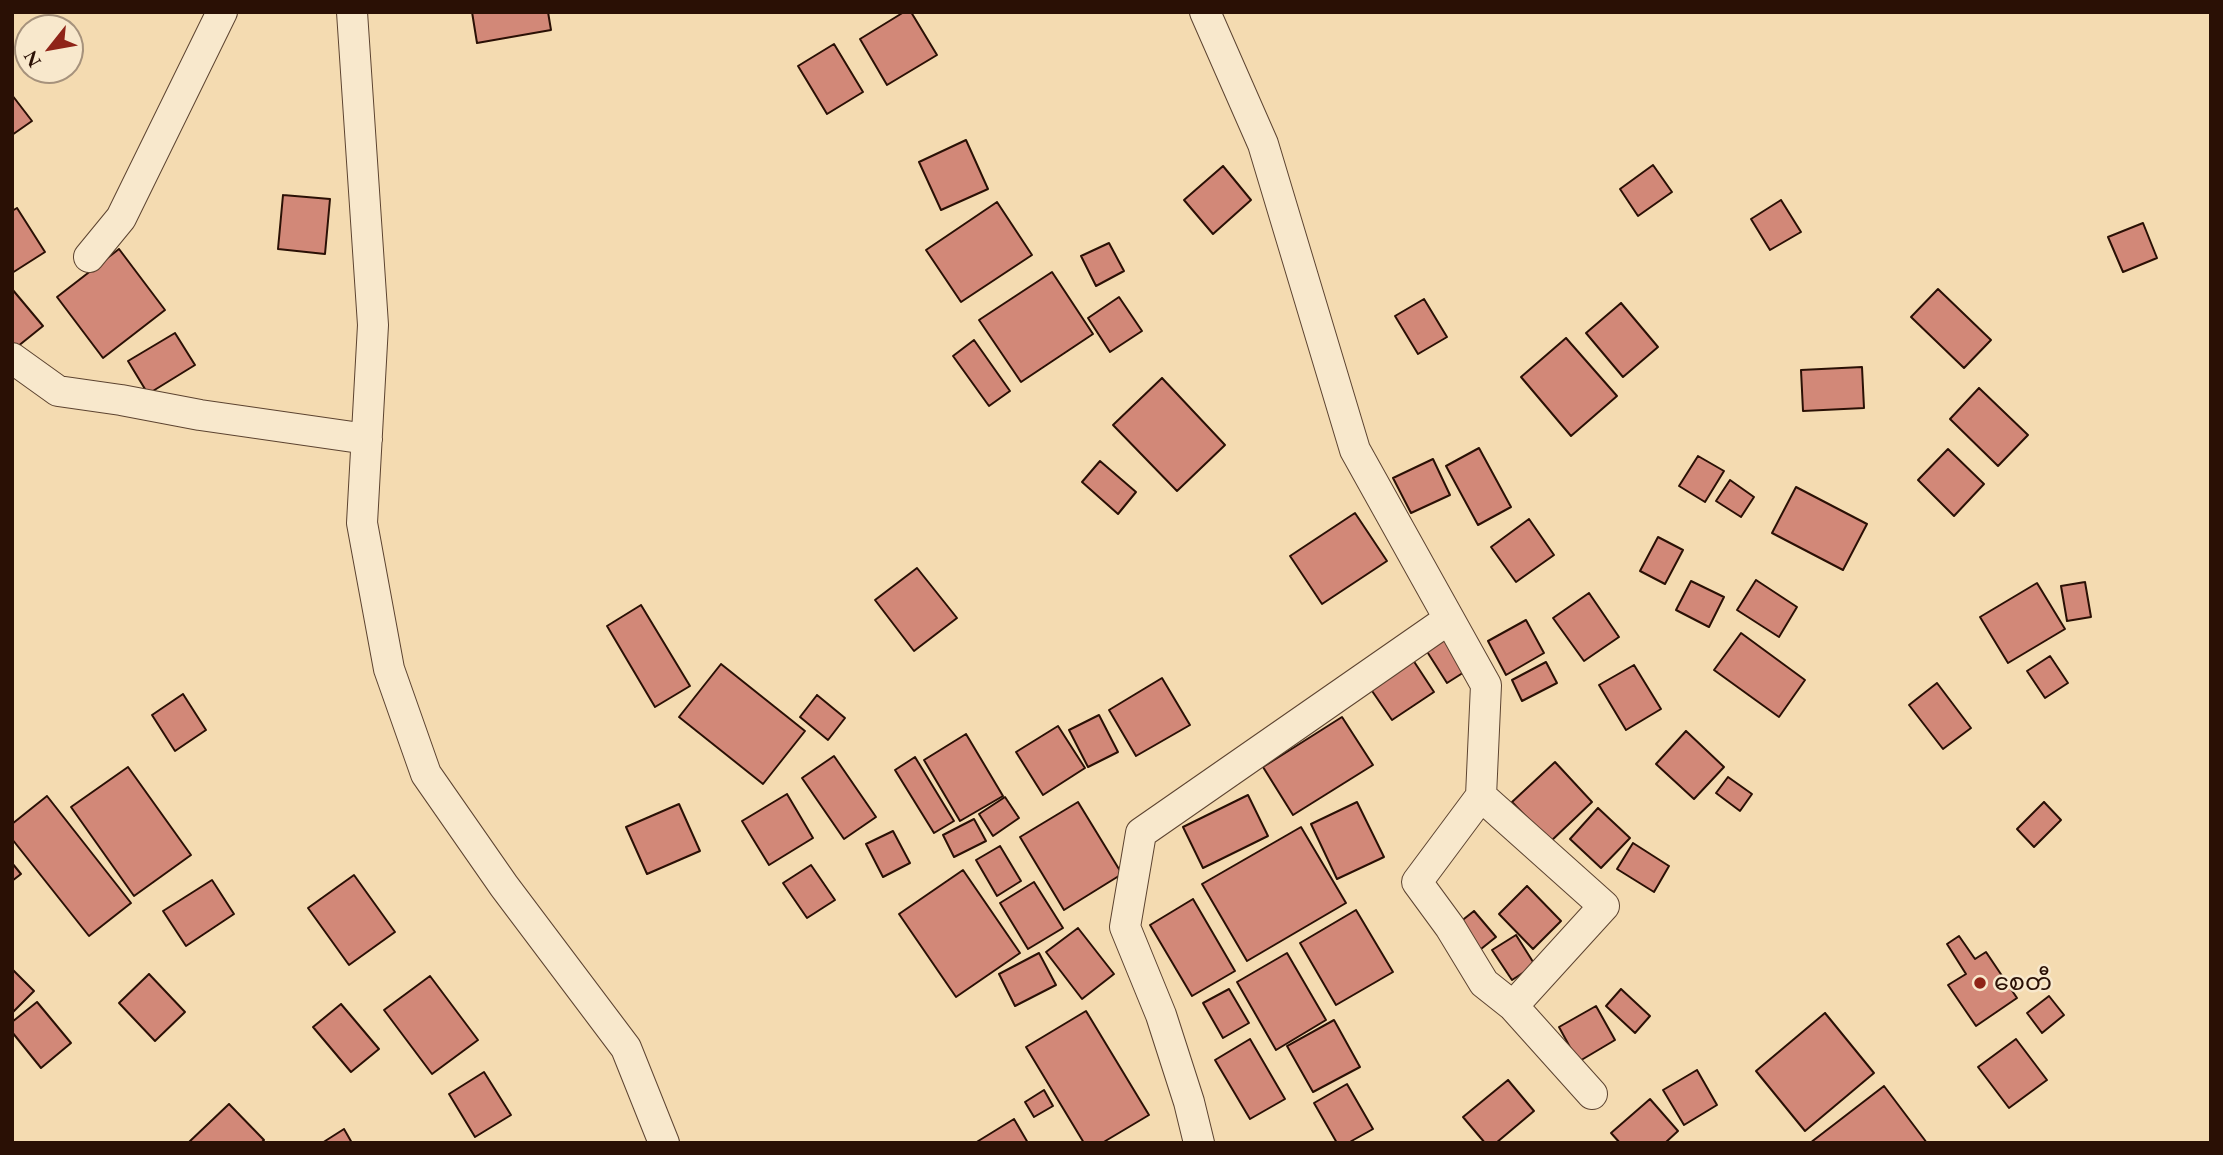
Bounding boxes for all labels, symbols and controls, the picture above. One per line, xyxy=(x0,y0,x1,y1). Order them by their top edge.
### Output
north arrow xyxy=(14,14,84,84)
text: N xyxy=(18,46,47,72)
place label: စေတီ xyxy=(1994,969,2052,997)
marker: စေတီ xyxy=(1972,975,1988,991)

